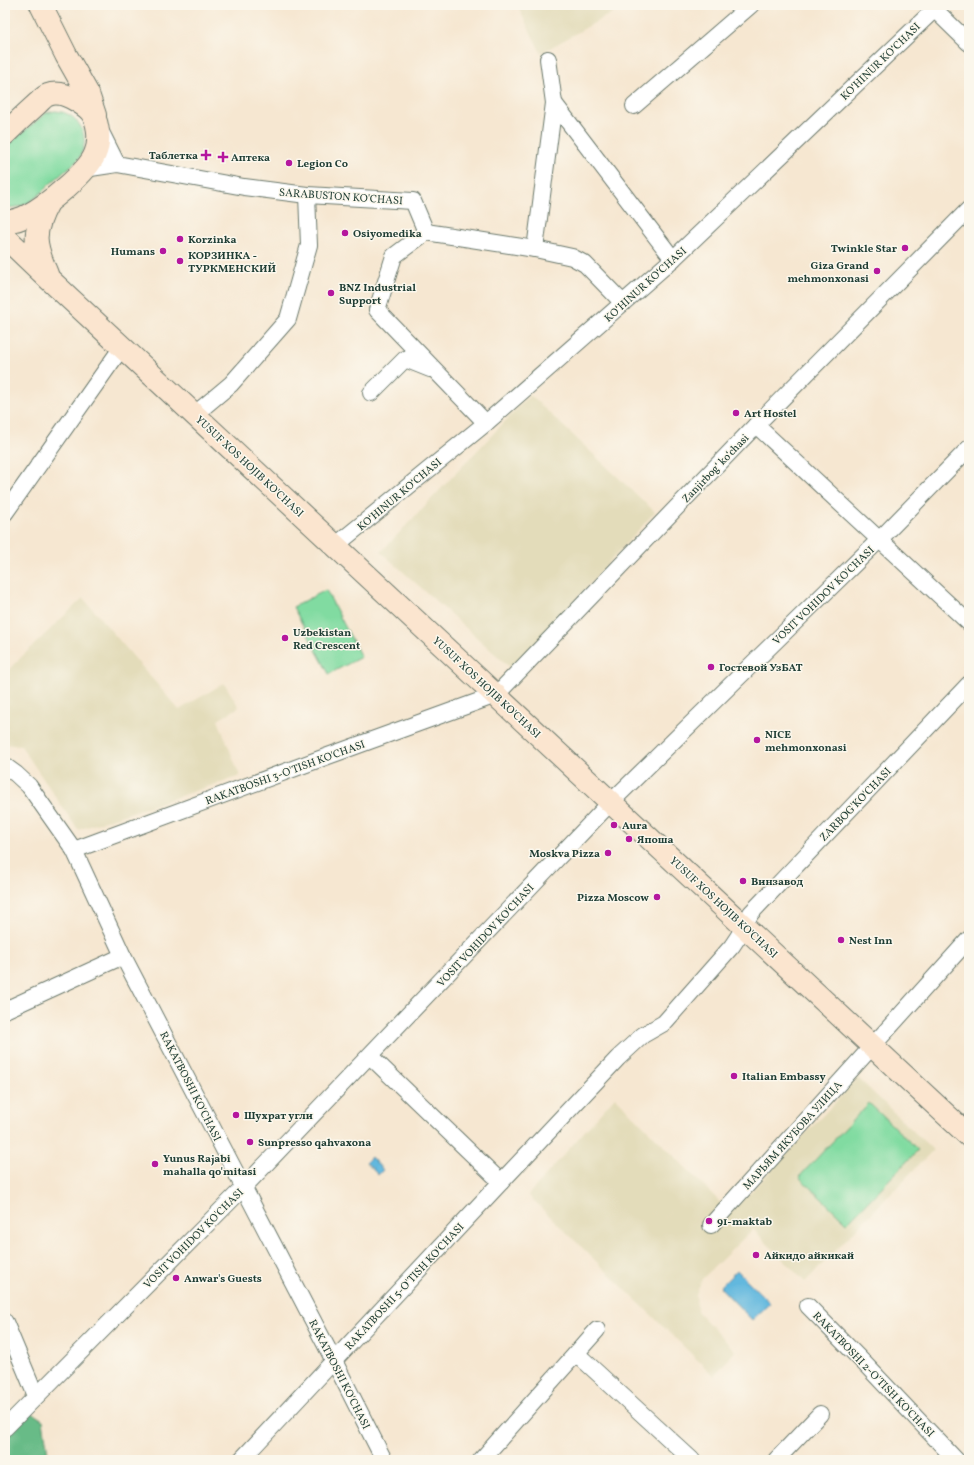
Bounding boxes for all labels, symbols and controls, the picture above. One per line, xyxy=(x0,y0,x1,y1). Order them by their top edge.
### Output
street label: KO‘HINUR KO‘CHASI xyxy=(838,20,924,104)
place label: Таблетка xyxy=(149,149,198,164)
marker: Таблетка xyxy=(201,150,211,160)
place label: Аптека xyxy=(231,151,270,166)
marker: Аптека xyxy=(218,152,228,162)
place label: Legion Co xyxy=(297,157,348,172)
marker: Legion Co xyxy=(284,158,294,168)
street label: SARABUSTON KO'CHASI xyxy=(278,186,403,209)
place label: Osiyomedika xyxy=(353,227,422,242)
marker: Osiyomedika xyxy=(340,228,350,238)
place label: Korzinka xyxy=(188,233,236,248)
marker: Korzinka xyxy=(175,234,185,244)
place label: Twinkle Star xyxy=(831,242,898,257)
marker: Twinkle Star xyxy=(900,243,910,253)
street label: KO‘HINUR KO‘CHASI xyxy=(602,244,690,326)
place label: Humans xyxy=(111,245,155,260)
marker: Humans xyxy=(158,246,168,256)
place label: КОРЗИНКА - ТУРКМЕНСКИЙ xyxy=(188,249,276,277)
marker: КОРЗИНКА - ТУРКМЕНСКИЙ xyxy=(175,256,185,266)
place label: Giza Grand mehmonxonasi xyxy=(787,259,869,287)
marker: Giza Grand mehmonxonasi xyxy=(872,266,882,276)
place label: BNZ Industrial Support xyxy=(339,281,416,309)
marker: BNZ Industrial Support xyxy=(326,288,336,298)
place label: Art Hostel xyxy=(744,407,797,422)
marker: Art Hostel xyxy=(731,408,741,418)
street label: YUSUF XOS HOJIB KO'CHASI xyxy=(192,413,306,521)
street label: Zanjirbogʻ koʻchasi xyxy=(679,431,753,507)
street label: KO‘HINUR KO‘CHASI xyxy=(355,455,445,535)
street label: VOSIT VOHIDOV KO'CHASI xyxy=(770,543,878,649)
place label: Uzbekistan Red Crescent xyxy=(293,626,360,654)
marker: Uzbekistan Red Crescent xyxy=(280,633,290,643)
street label: YUSUF XOS HOJIB KO'CHASI xyxy=(429,634,543,742)
place label: Гостевой УзБАТ xyxy=(719,661,803,676)
marker: Гостевой УзБАТ xyxy=(706,662,716,672)
place label: NICE mehmonxonasi xyxy=(765,728,847,756)
marker: NICE mehmonxonasi xyxy=(752,735,762,745)
street label: RAKATBOSHI 3-O'TISH KO'CHASI xyxy=(204,737,368,809)
street label: ZARBOG'KO'CHASI xyxy=(817,765,895,845)
place label: Aura xyxy=(622,819,647,834)
marker: Aura xyxy=(609,820,619,830)
place label: Япоша xyxy=(637,833,674,848)
marker: Япоша xyxy=(624,834,634,844)
place label: Moskva Pizza xyxy=(529,847,600,862)
marker: Moskva Pizza xyxy=(603,848,613,858)
street label: YUSUF XOS HOJIB KO'CHASI xyxy=(666,854,780,962)
place label: Винзавод xyxy=(751,875,804,890)
marker: Винзавод xyxy=(738,876,748,886)
street label: VOSIT VOHIDOV KO'CHASI xyxy=(434,881,538,991)
place label: Pizza Moscow xyxy=(577,891,649,906)
marker: Pizza Moscow xyxy=(652,892,662,902)
place label: Nest Inn xyxy=(849,934,893,949)
marker: Nest Inn xyxy=(836,935,846,945)
street label: RAKATBOSHI KO'CHASI xyxy=(155,1029,224,1144)
place label: Italian Embassy xyxy=(742,1070,826,1085)
marker: Italian Embassy xyxy=(729,1071,739,1081)
street label: МАРЬЯМ ЯКУБОВА УЛИЦА xyxy=(740,1078,846,1194)
place label: Шухрат угли xyxy=(244,1109,313,1124)
marker: Шухрат угли xyxy=(231,1110,241,1120)
place label: Sunpresso qahvaxona xyxy=(258,1136,371,1151)
marker: Sunpresso qahvaxona xyxy=(245,1137,255,1147)
place label: Yunus Rajabi mahalla qo'mitasi xyxy=(163,1152,257,1180)
marker: Yunus Rajabi mahalla qo'mitasi xyxy=(150,1159,160,1169)
street label: VOSIT VOHIDOV KO'CHASI xyxy=(141,1186,248,1293)
place label: 91-maktab xyxy=(717,1215,772,1230)
marker: 91-maktab xyxy=(704,1216,714,1226)
street label: RAKATBOSHI 5-O'TISH KO'CHASI xyxy=(342,1220,468,1354)
place label: Айкидо айкикай xyxy=(764,1249,854,1264)
marker: Айкидо айкикай xyxy=(751,1250,761,1260)
place label: Anwar's Guests xyxy=(184,1272,262,1287)
marker: Anwar's Guests xyxy=(171,1273,181,1283)
street label: RAKATBOSHI 2-O'TISH KO'CHASI xyxy=(809,1309,937,1441)
street label: RAKATBOSHI KO'CHASI xyxy=(304,1317,373,1432)

